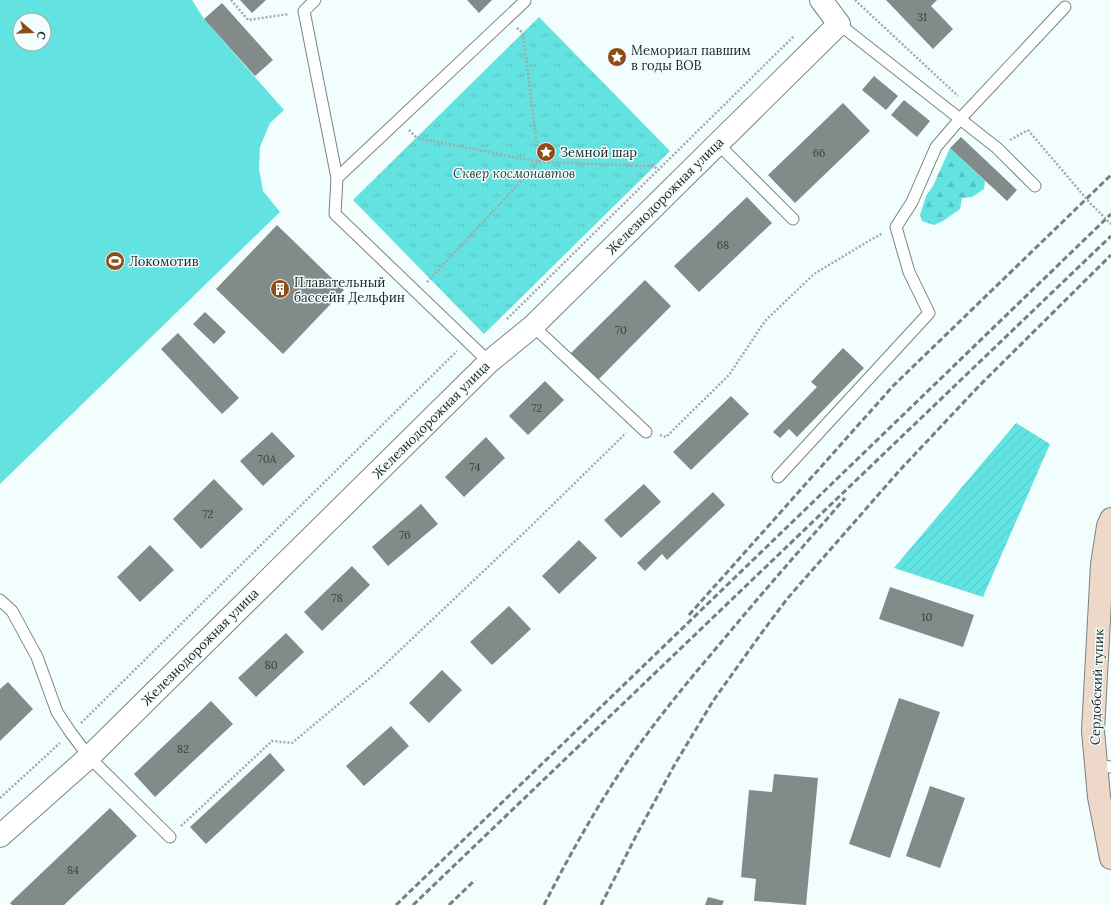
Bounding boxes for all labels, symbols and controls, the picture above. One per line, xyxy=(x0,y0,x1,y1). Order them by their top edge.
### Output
house number: 31 xyxy=(917,10,927,24)
north arrow xyxy=(12,12,52,52)
text: С xyxy=(33,29,49,42)
place label: Мемориал павшим в годы ВОВ xyxy=(631,42,751,74)
place icon: Мемориал павшим в годы ВОВ xyxy=(606,46,628,68)
street label: Железнодорожная улица xyxy=(603,134,727,258)
place icon: Земной шар xyxy=(535,141,557,163)
place label: Земной шар xyxy=(560,144,637,161)
house number: 66 xyxy=(813,146,825,160)
park label: Сквер космонавтов xyxy=(453,165,575,182)
house number: 68 xyxy=(717,238,729,252)
sports icon: Локомотив xyxy=(104,250,126,272)
place label: Локомотив xyxy=(129,253,199,270)
place label: Плавательный бассейн Дельфин xyxy=(294,274,405,306)
building icon: Плавательный бассейн Дельфин xyxy=(269,278,291,300)
house number: 70 xyxy=(615,323,627,337)
street label: Железнодорожная улица xyxy=(369,358,493,482)
house number: 72 xyxy=(532,401,543,415)
house number: 70А xyxy=(258,452,278,466)
house number: 74 xyxy=(470,460,480,474)
house number: 72 xyxy=(203,507,214,521)
house number: 76 xyxy=(399,528,411,542)
street label: Железнодорожная улица xyxy=(138,585,262,709)
house number: 78 xyxy=(331,591,343,605)
house number: 10 xyxy=(922,610,933,624)
street label: Сердобский тупик xyxy=(1086,629,1108,745)
house number: 80 xyxy=(264,658,278,672)
house number: 82 xyxy=(177,742,189,756)
house number: 84 xyxy=(67,863,79,877)

